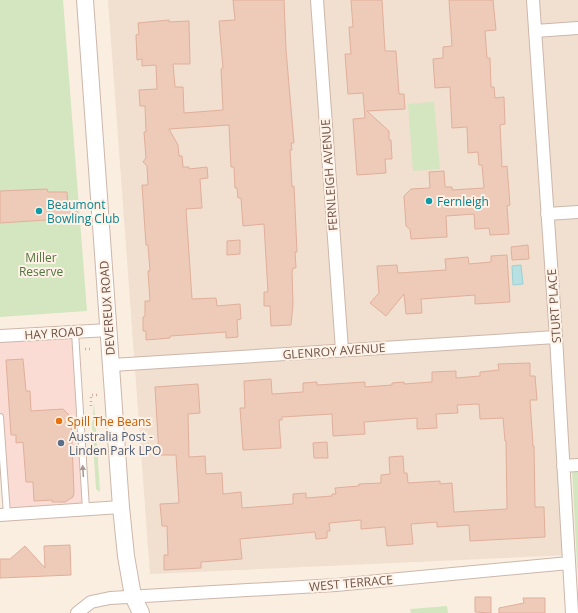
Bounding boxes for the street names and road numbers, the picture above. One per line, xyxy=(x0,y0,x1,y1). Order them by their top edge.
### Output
street label: FERNLEIGH AVENUE xyxy=(317,118,341,232)
street label: DEVEREUX ROAD xyxy=(95,260,119,356)
street label: STURT PLACE xyxy=(543,268,565,344)
street label: HAY ROAD xyxy=(24,322,84,344)
street label: GLENROY AVENUE xyxy=(282,339,386,363)
street label: WEST TERRACE xyxy=(308,571,394,595)

